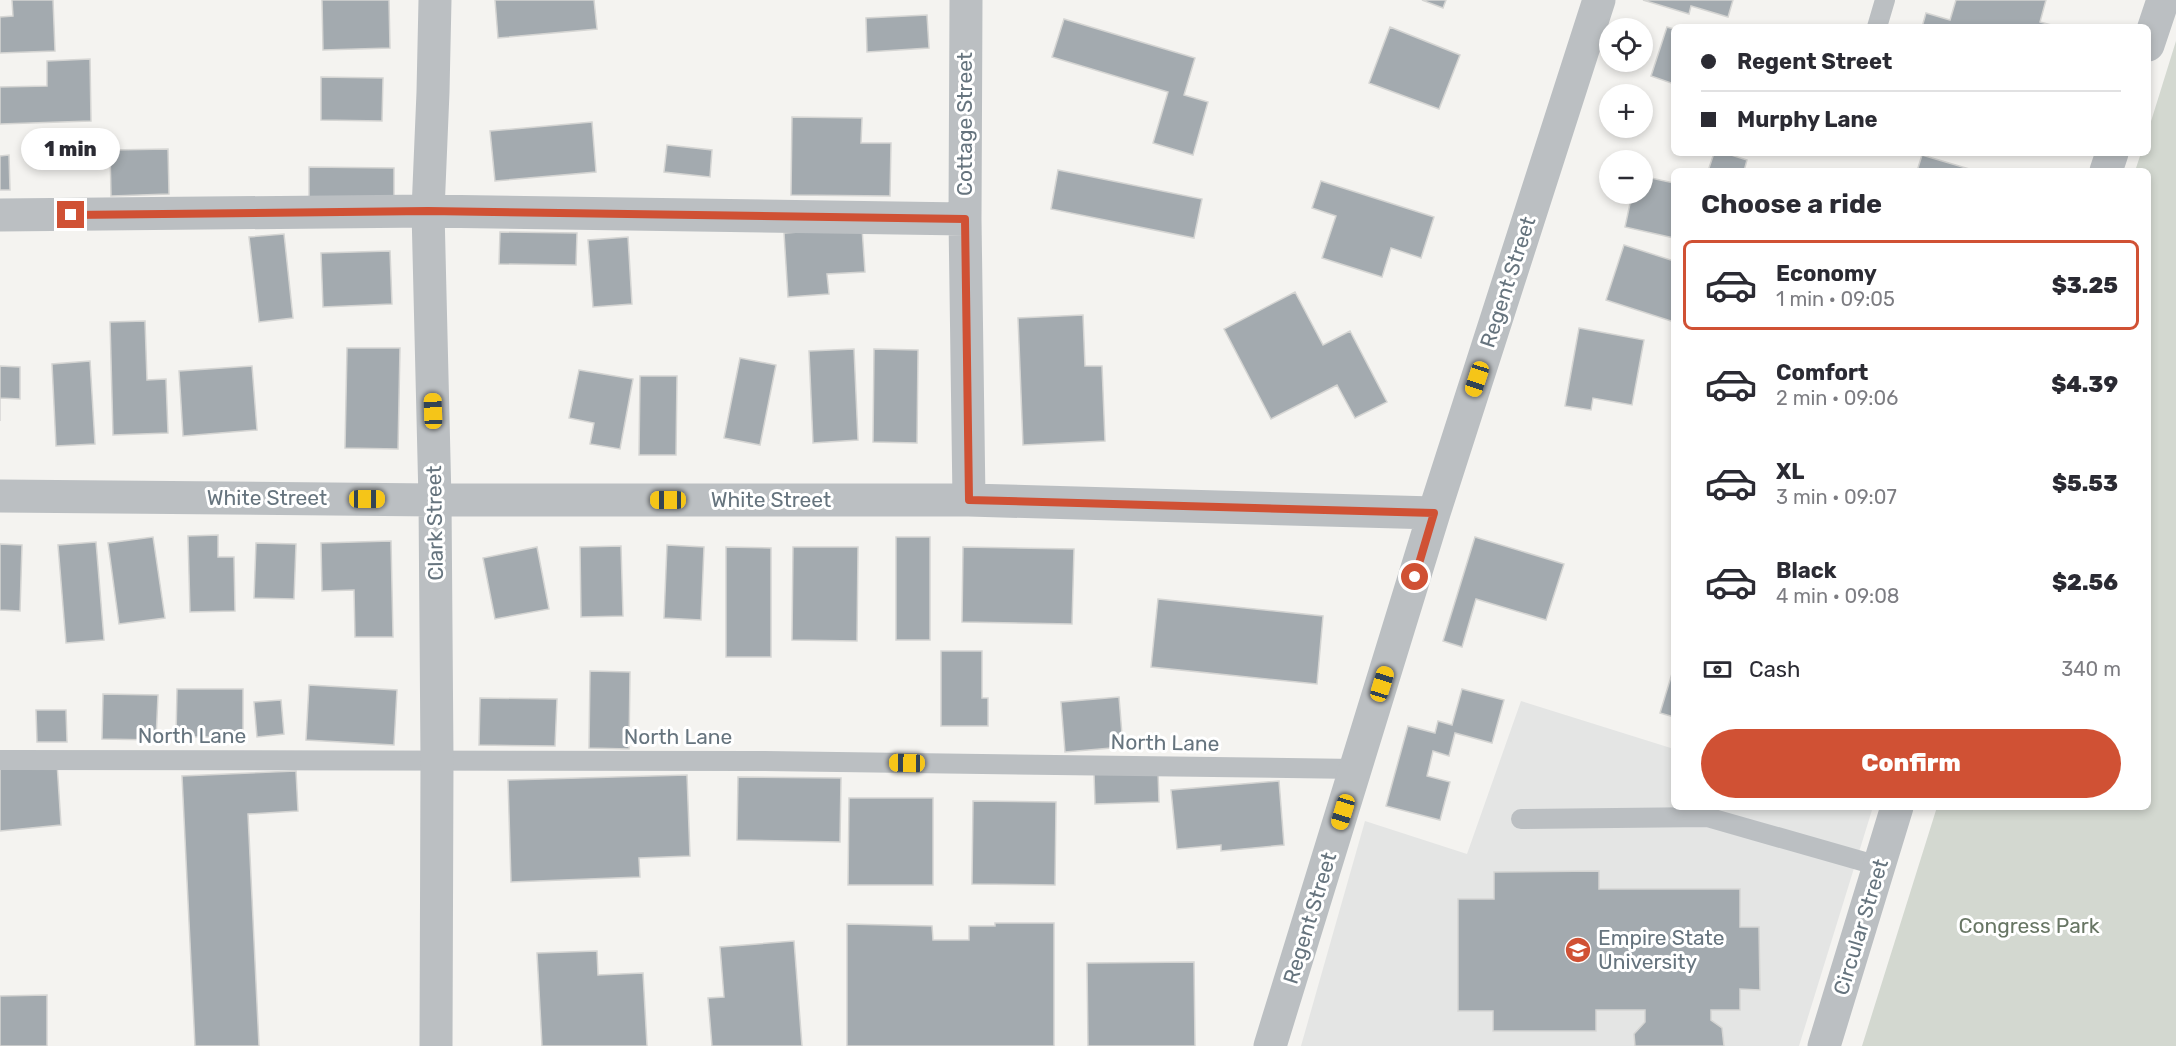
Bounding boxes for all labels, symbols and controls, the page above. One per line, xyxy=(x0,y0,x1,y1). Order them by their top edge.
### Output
map controls xyxy=(1599,18,1653,204)
button: locate xyxy=(1599,18,1653,72)
text: Regent Street xyxy=(1737,48,1892,75)
street label: Cottage Street xyxy=(952,52,977,196)
button: + xyxy=(1599,84,1653,138)
text: Murphy Lane xyxy=(1737,106,1878,133)
callout: 1 min xyxy=(22,128,121,170)
text: 1 min xyxy=(44,137,97,161)
button: − xyxy=(1599,150,1653,204)
text: Choose a ride xyxy=(1701,188,1882,220)
route end xyxy=(57,201,84,228)
street label: Regent Street xyxy=(1475,213,1540,351)
icon: car xyxy=(1704,258,1758,312)
text: Economy xyxy=(1776,260,1877,287)
text: $3.25 xyxy=(2052,272,2118,299)
text: 1 min · 09:05 xyxy=(1776,287,1895,311)
icon: car xyxy=(1704,357,1758,411)
car xyxy=(1463,359,1491,399)
text: Comfort xyxy=(1776,359,1868,386)
text: $4.39 xyxy=(2051,371,2118,398)
text: 2 min · 09:06 xyxy=(1776,386,1898,410)
car xyxy=(423,393,443,429)
icon: car xyxy=(1704,456,1758,510)
text: XL xyxy=(1776,458,1804,485)
street label: Clark Street xyxy=(421,465,448,581)
text: $5.53 xyxy=(2052,470,2118,497)
street label: White Street xyxy=(207,485,327,510)
text: 3 min · 09:07 xyxy=(1776,485,1897,509)
street label: White Street xyxy=(711,487,831,512)
car xyxy=(349,490,385,508)
car xyxy=(650,491,686,509)
icon: car xyxy=(1704,555,1758,609)
text: Black xyxy=(1776,557,1837,584)
route start xyxy=(1401,563,1428,590)
text: $2.56 xyxy=(2052,569,2118,596)
text: 4 min · 09:08 xyxy=(1776,584,1900,608)
icon: cash xyxy=(1701,653,1734,686)
text: Cash xyxy=(1749,656,1800,683)
text: 340 m xyxy=(2061,657,2121,681)
car xyxy=(1368,664,1396,704)
street label: North Lane xyxy=(138,723,246,748)
street label: North Lane xyxy=(624,724,732,749)
street label: North Lane xyxy=(1110,729,1220,756)
button: Confirm xyxy=(1701,729,2121,798)
car xyxy=(889,754,925,772)
car xyxy=(1329,792,1357,832)
street label: Regent Street xyxy=(1278,849,1341,987)
street label: Circular Street xyxy=(1828,856,1893,998)
park label: Congress Park xyxy=(1958,913,2100,938)
place label: Empire State University xyxy=(1598,925,1724,974)
school or university icon: Empire State University xyxy=(1563,935,1593,965)

